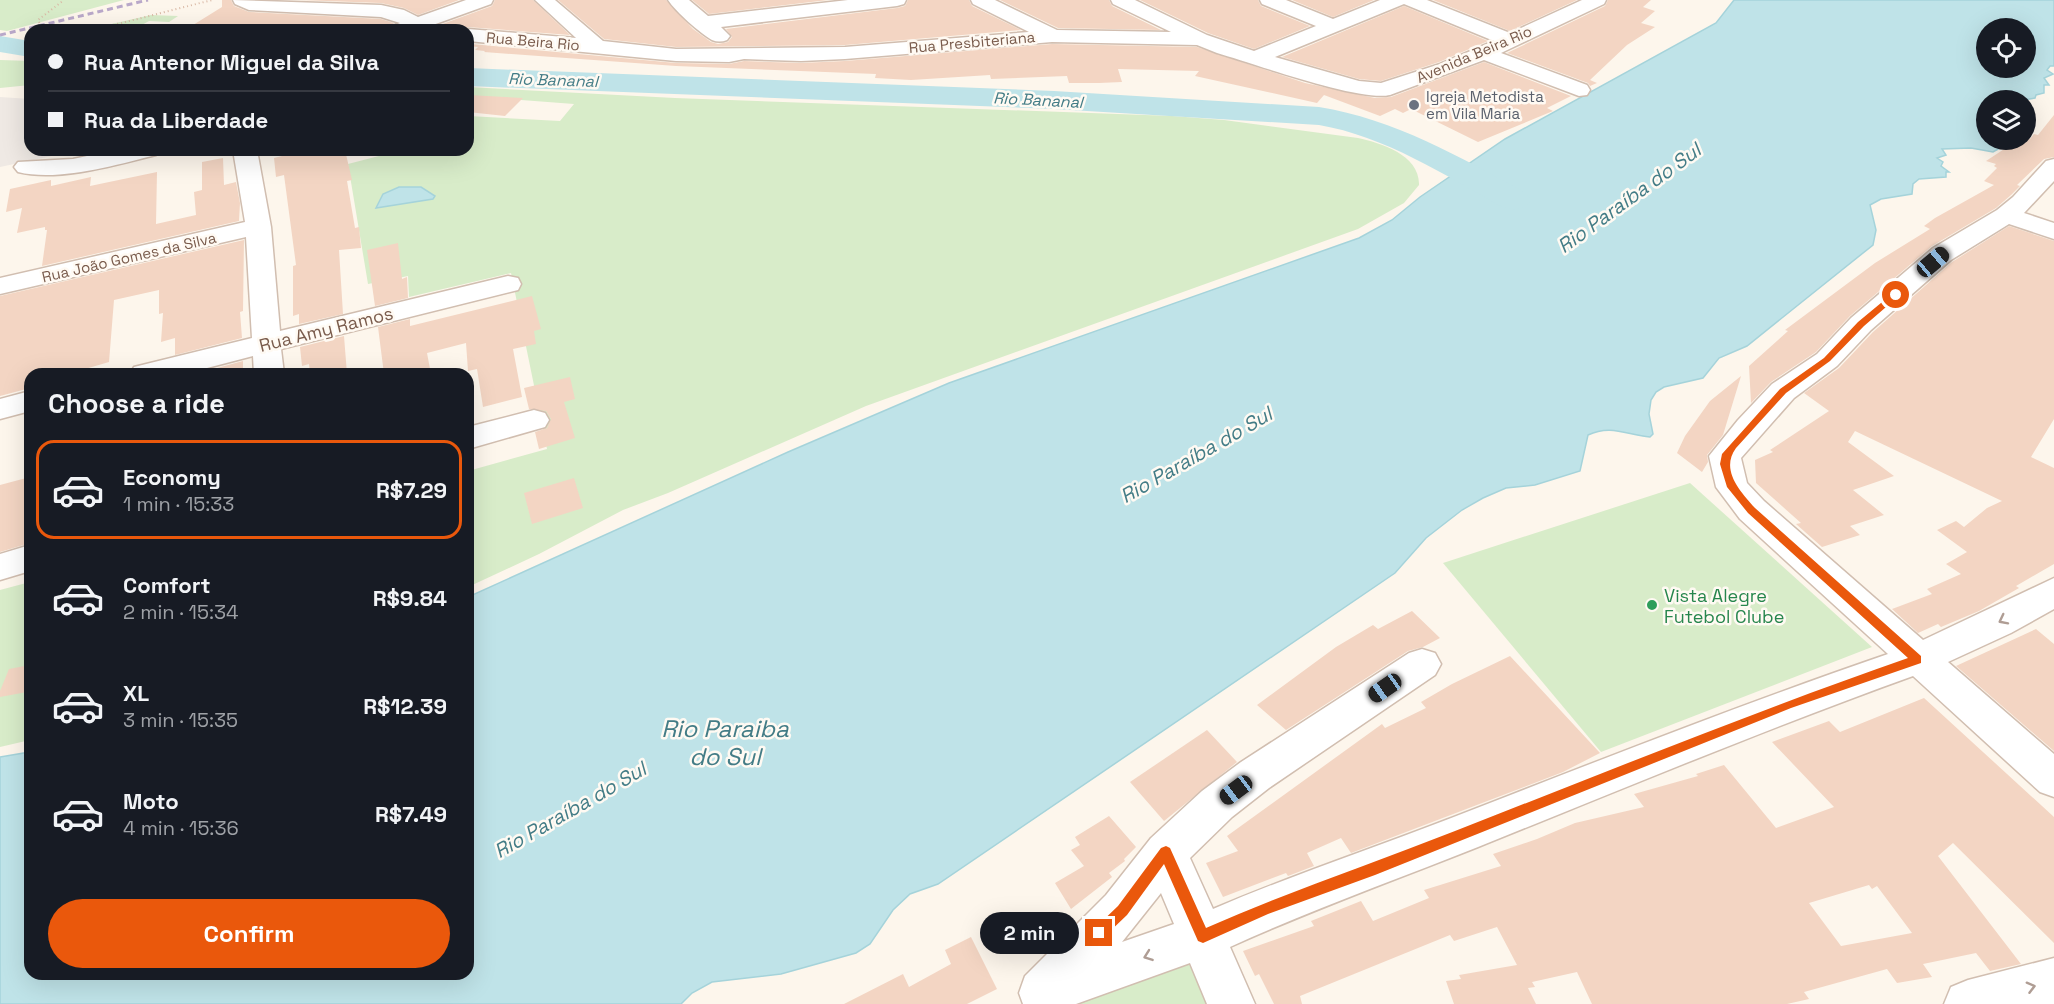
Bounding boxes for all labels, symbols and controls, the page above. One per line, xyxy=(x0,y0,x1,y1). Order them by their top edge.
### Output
map controls xyxy=(1976,18,2036,150)
button: locate xyxy=(1976,18,2036,78)
street label: Avenida Beira Rio xyxy=(1413,21,1535,87)
street label: Rua Beira Rio xyxy=(485,27,581,55)
street label: Rua Presbiteriana xyxy=(908,27,1036,57)
text: Rua Antenor Miguel da Silva xyxy=(84,48,379,76)
water label: Rio Bananal xyxy=(508,68,600,92)
water label: Rio Bananal xyxy=(993,87,1085,113)
place label: Igreja Metodista em Vila Maria xyxy=(1426,87,1544,123)
button: layers xyxy=(1976,90,2036,150)
marker: Igreja Metodista em Vila Maria xyxy=(1407,98,1421,112)
text: Rua da Liberdade xyxy=(84,106,268,134)
water label: Rio Paraíba do Sul xyxy=(1552,136,1708,259)
street label: Rua João Gomes da Silva xyxy=(40,228,218,286)
car xyxy=(1913,244,1953,280)
route start xyxy=(1882,281,1909,308)
street label: Rua Amy Ramos xyxy=(257,301,395,357)
text: Choose a ride xyxy=(48,386,225,421)
water label: Rio Paraíba do Sul xyxy=(1115,400,1278,509)
icon: car xyxy=(51,463,105,517)
text: Economy xyxy=(123,463,221,491)
text: R$7.29 xyxy=(376,476,447,504)
text: 1 min · 15:33 xyxy=(123,491,234,517)
icon: car xyxy=(51,571,105,625)
text: Comfort xyxy=(123,571,211,599)
text: R$9.84 xyxy=(373,584,447,612)
place label: Vista Alegre Futebol Clube xyxy=(1664,584,1784,628)
marker: Vista Alegre Futebol Clube xyxy=(1645,598,1659,612)
text: 2 min · 15:34 xyxy=(123,599,239,625)
one-way arrow xyxy=(1998,613,2009,624)
car xyxy=(1365,670,1405,706)
icon: car xyxy=(51,679,105,733)
text: XL xyxy=(123,679,149,707)
text: R$12.39 xyxy=(363,692,447,720)
text: 3 min · 15:35 xyxy=(123,707,238,733)
water label: Rio Paraiba do Sul xyxy=(661,713,789,772)
water label: Rio Paraíba do Sul xyxy=(489,755,652,864)
car xyxy=(1216,772,1256,808)
icon: car xyxy=(51,787,105,841)
text: Moto xyxy=(123,787,179,815)
text: R$7.49 xyxy=(375,800,447,828)
text: 4 min · 15:36 xyxy=(123,815,239,841)
button: Confirm xyxy=(48,899,450,968)
callout: 2 min xyxy=(979,912,1078,954)
route end xyxy=(1085,919,1112,946)
text: 2 min xyxy=(1004,920,1055,946)
one-way arrow xyxy=(1143,948,1153,961)
one-way arrow xyxy=(2026,982,2036,995)

